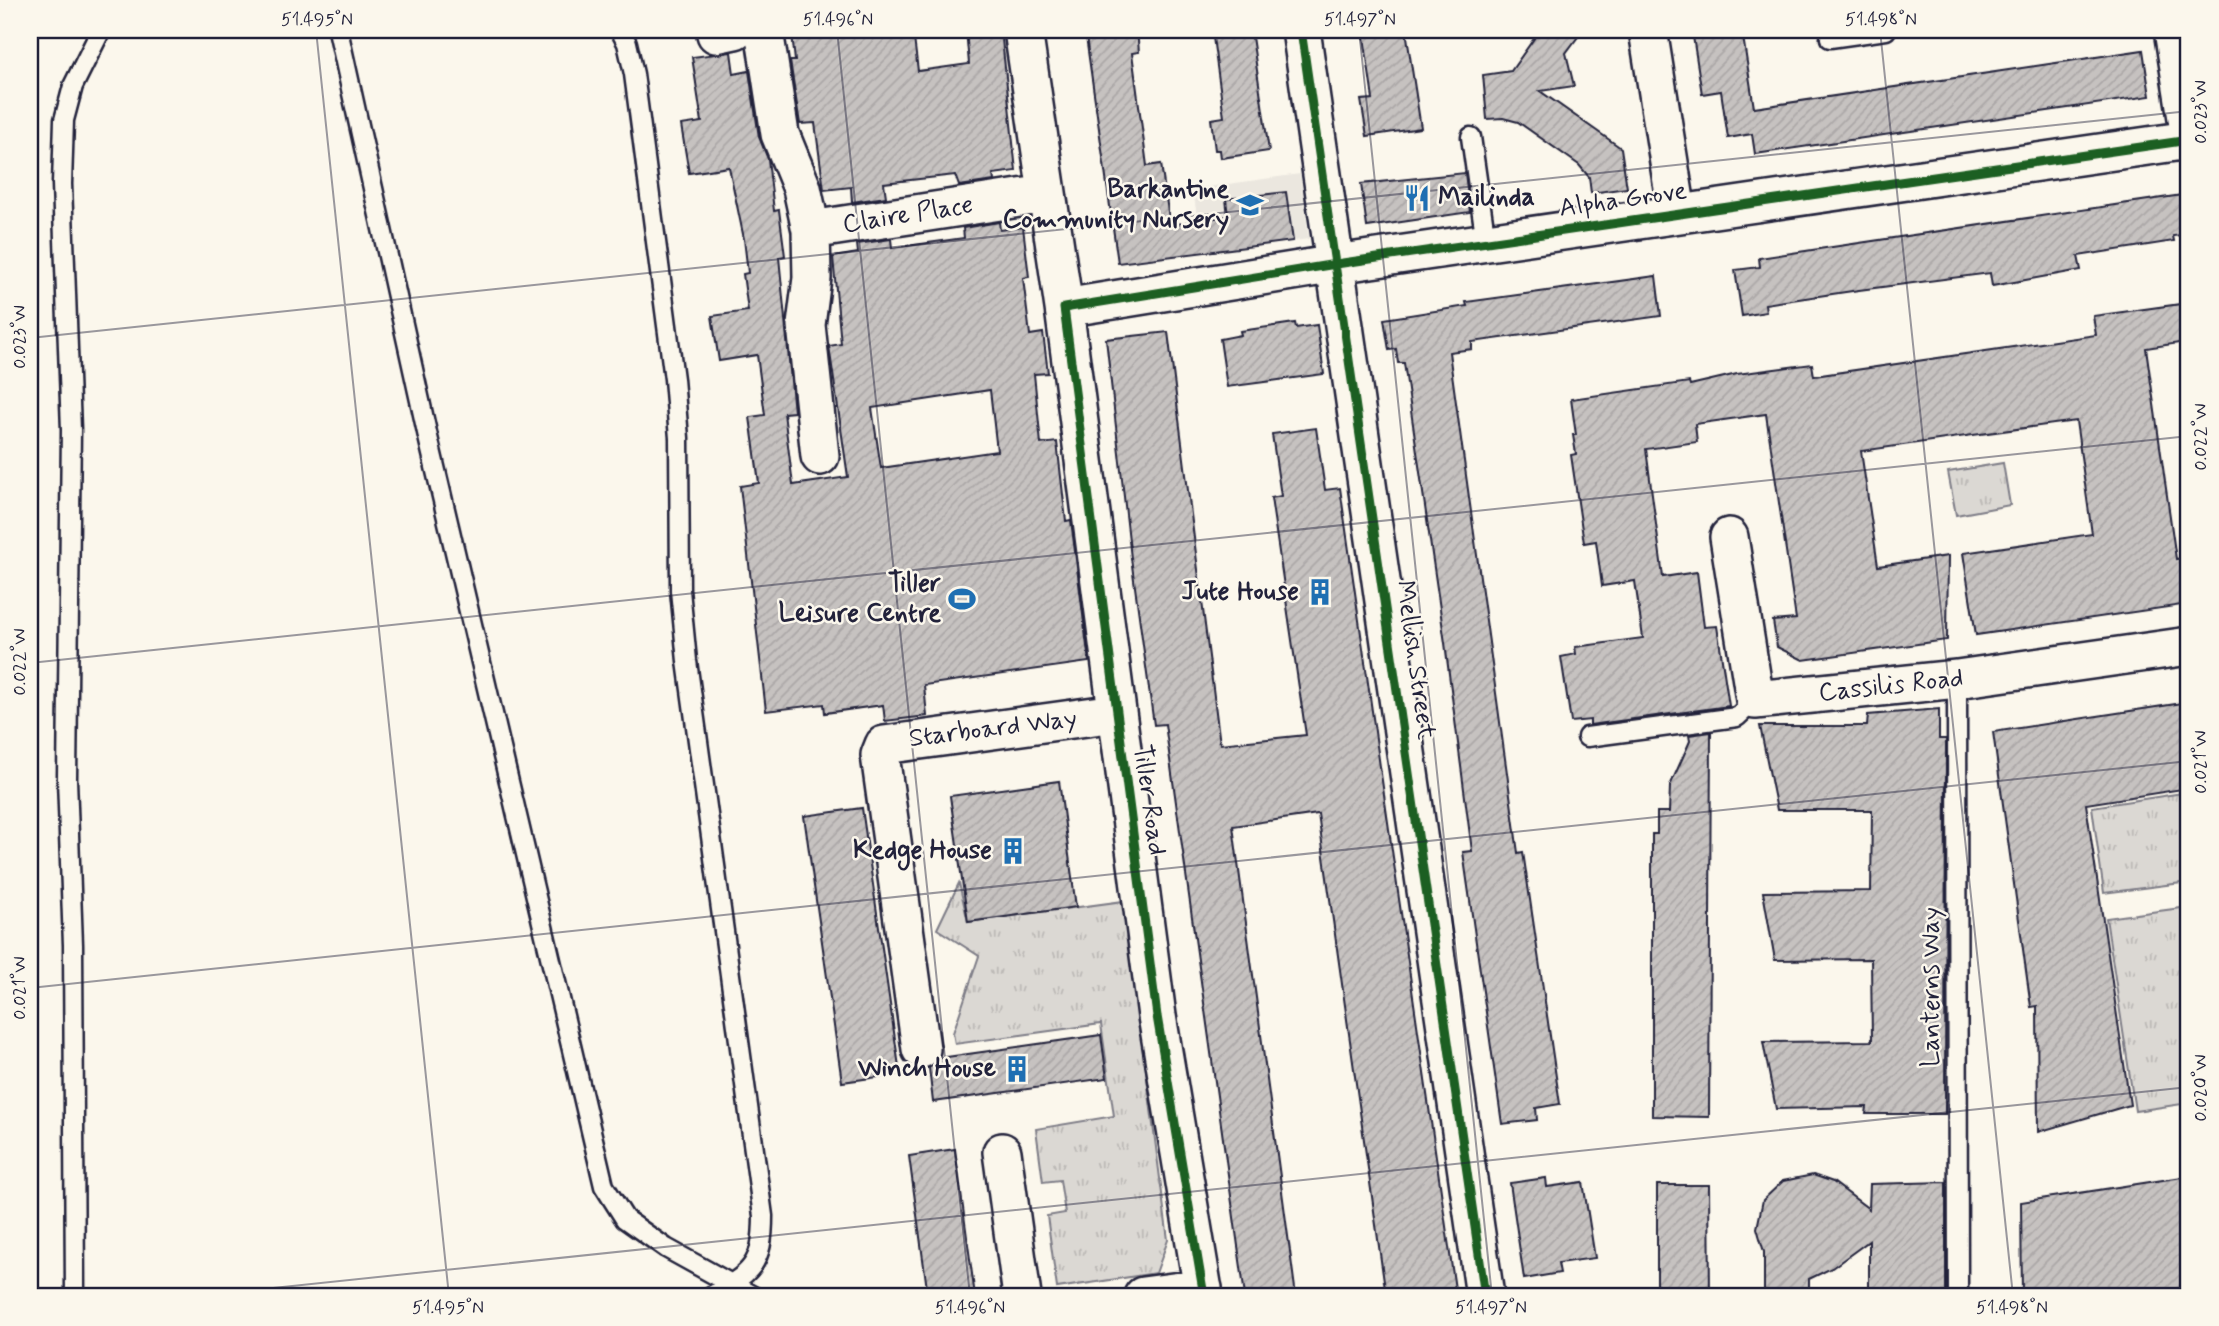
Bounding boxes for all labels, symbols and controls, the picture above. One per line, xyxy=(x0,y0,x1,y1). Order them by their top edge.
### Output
text: 51.495°N xyxy=(281,8,353,32)
text: 51.496°N xyxy=(803,8,873,32)
text: 51.497°N xyxy=(1324,8,1396,32)
text: 51.498°N xyxy=(1845,8,1917,32)
text: 0.023°W xyxy=(2189,80,2213,144)
place label: Barkantine Community Nursery xyxy=(1003,173,1229,237)
street label: Alpha Grove xyxy=(1557,174,1689,226)
place label: Mailinda xyxy=(1438,181,1535,215)
restaurant icon: Mailinda xyxy=(1402,183,1432,213)
street label: Claire Place xyxy=(840,188,976,242)
school or university icon: Barkantine Community Nursery xyxy=(1235,190,1265,220)
text: 0.023°W xyxy=(8,305,32,369)
text: 0.022°W xyxy=(2189,404,2213,471)
place label: Tiller Leisure Centre xyxy=(778,567,941,631)
place label: Jute House xyxy=(1181,575,1299,609)
building icon: Jute House xyxy=(1305,577,1335,607)
street label: Mellish Street xyxy=(1387,578,1443,742)
sports icon: Tiller Leisure Centre xyxy=(947,584,977,614)
text: 0.022°W xyxy=(8,629,32,696)
street label: Cassilis Road xyxy=(1817,661,1965,711)
street label: Starboard Way xyxy=(907,702,1079,756)
text: 0.021°W xyxy=(2189,730,2213,794)
street label: Tiller Road xyxy=(1124,742,1174,858)
place label: Kedge House xyxy=(853,834,992,871)
building icon: Kedge House xyxy=(998,836,1028,866)
street label: Lanterns Way xyxy=(1915,907,1949,1067)
text: 0.021°W xyxy=(8,956,32,1020)
place label: Winch House xyxy=(857,1052,996,1086)
building icon: Winch House xyxy=(1002,1054,1032,1084)
text: 0.020°W xyxy=(2189,1054,2213,1122)
text: 51.495°N xyxy=(412,1296,484,1320)
text: 51.496°N xyxy=(935,1296,1005,1320)
text: 51.497°N xyxy=(1455,1296,1527,1320)
text: 51.498°N xyxy=(1976,1296,2048,1320)

